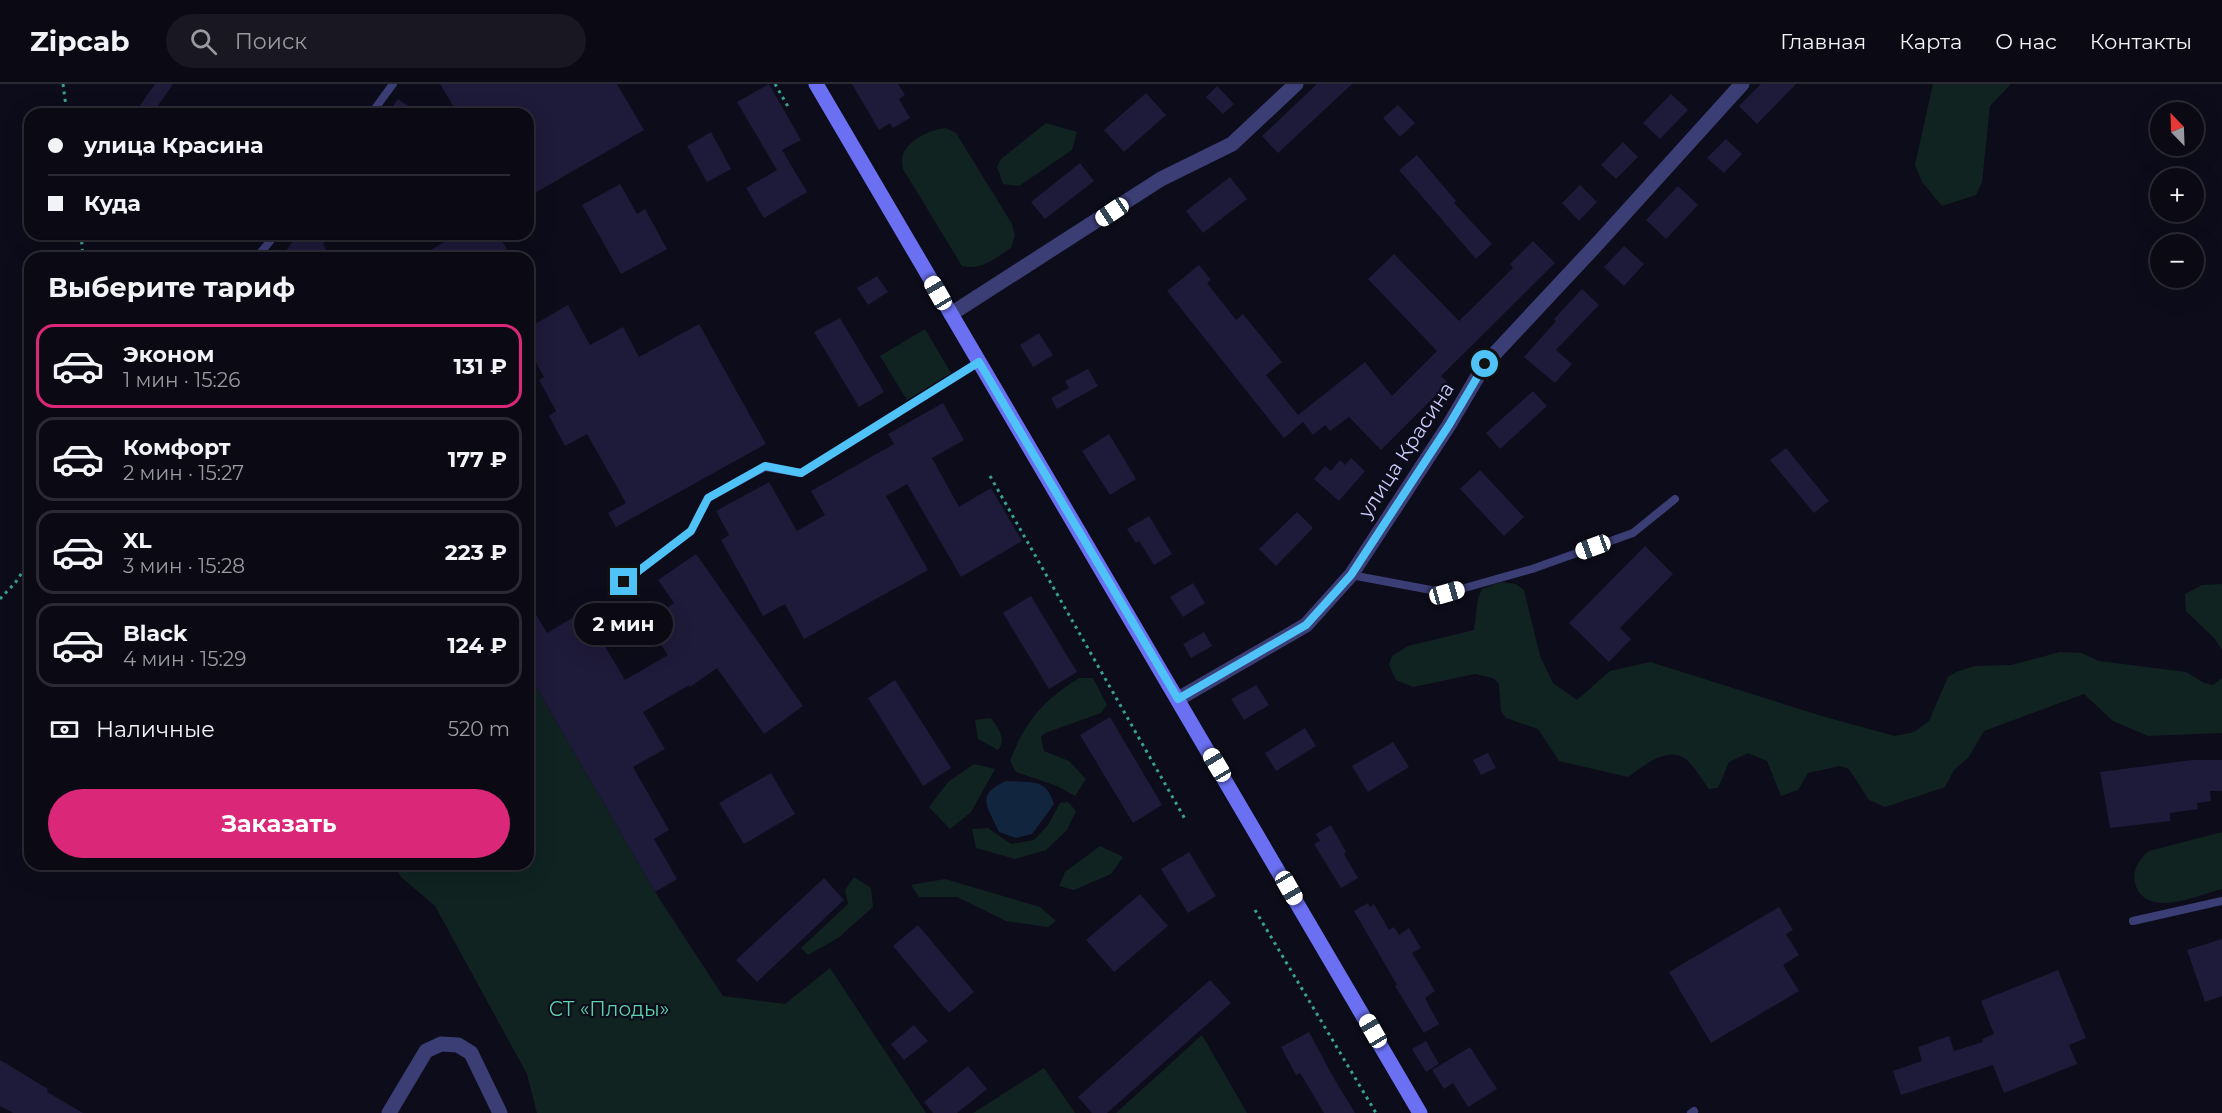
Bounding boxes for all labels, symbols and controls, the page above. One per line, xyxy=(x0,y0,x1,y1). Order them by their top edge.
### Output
search box xyxy=(166,14,586,68)
text: Zipcab xyxy=(30,24,130,58)
icon: search xyxy=(187,25,220,58)
text: Поиск xyxy=(235,28,307,55)
text: Главная xyxy=(1780,29,1866,54)
text: Карта xyxy=(1899,29,1962,54)
text: О нас xyxy=(1995,29,2057,54)
text: Контакты xyxy=(2090,29,2192,54)
north arrow xyxy=(2150,102,2204,156)
map controls xyxy=(2150,102,2204,288)
text: улица Красина xyxy=(84,132,263,159)
button: + xyxy=(2150,168,2204,222)
text: Куда xyxy=(84,190,141,217)
car xyxy=(1092,194,1132,230)
button: − xyxy=(2150,234,2204,288)
text: Выберите тариф xyxy=(48,271,295,304)
car xyxy=(921,273,955,313)
icon: car xyxy=(51,339,105,393)
text: Эконом xyxy=(123,341,214,368)
route start xyxy=(1471,350,1498,377)
text: 131 ₽ xyxy=(453,353,507,380)
text: 1 мин · 15:26 xyxy=(123,368,240,392)
street label: улица Красина xyxy=(1353,378,1459,523)
icon: car xyxy=(51,432,105,486)
text: Комфорт xyxy=(123,434,231,461)
text: 177 ₽ xyxy=(448,446,507,473)
text: 2 мин · 15:27 xyxy=(123,461,244,485)
icon: car xyxy=(51,525,105,579)
text: XL xyxy=(123,527,152,554)
car xyxy=(1573,532,1613,562)
text: 223 ₽ xyxy=(445,539,507,566)
text: 3 мин · 15:28 xyxy=(123,554,245,578)
route end xyxy=(610,568,637,595)
car xyxy=(1427,579,1467,607)
callout: 2 мин xyxy=(574,603,674,645)
text: 2 мин xyxy=(593,612,654,636)
icon: car xyxy=(51,618,105,672)
text: Black xyxy=(123,620,187,647)
text: 124 ₽ xyxy=(447,632,507,659)
text: 4 мин · 15:29 xyxy=(123,647,246,671)
icon: cash xyxy=(48,713,81,746)
text: Наличные xyxy=(96,716,215,743)
text: 520 m xyxy=(448,717,510,741)
car xyxy=(1200,745,1234,785)
button: Заказать xyxy=(48,789,510,858)
car xyxy=(1272,868,1306,908)
park label: СТ «Плоды» xyxy=(549,997,669,1021)
car xyxy=(1356,1011,1390,1051)

